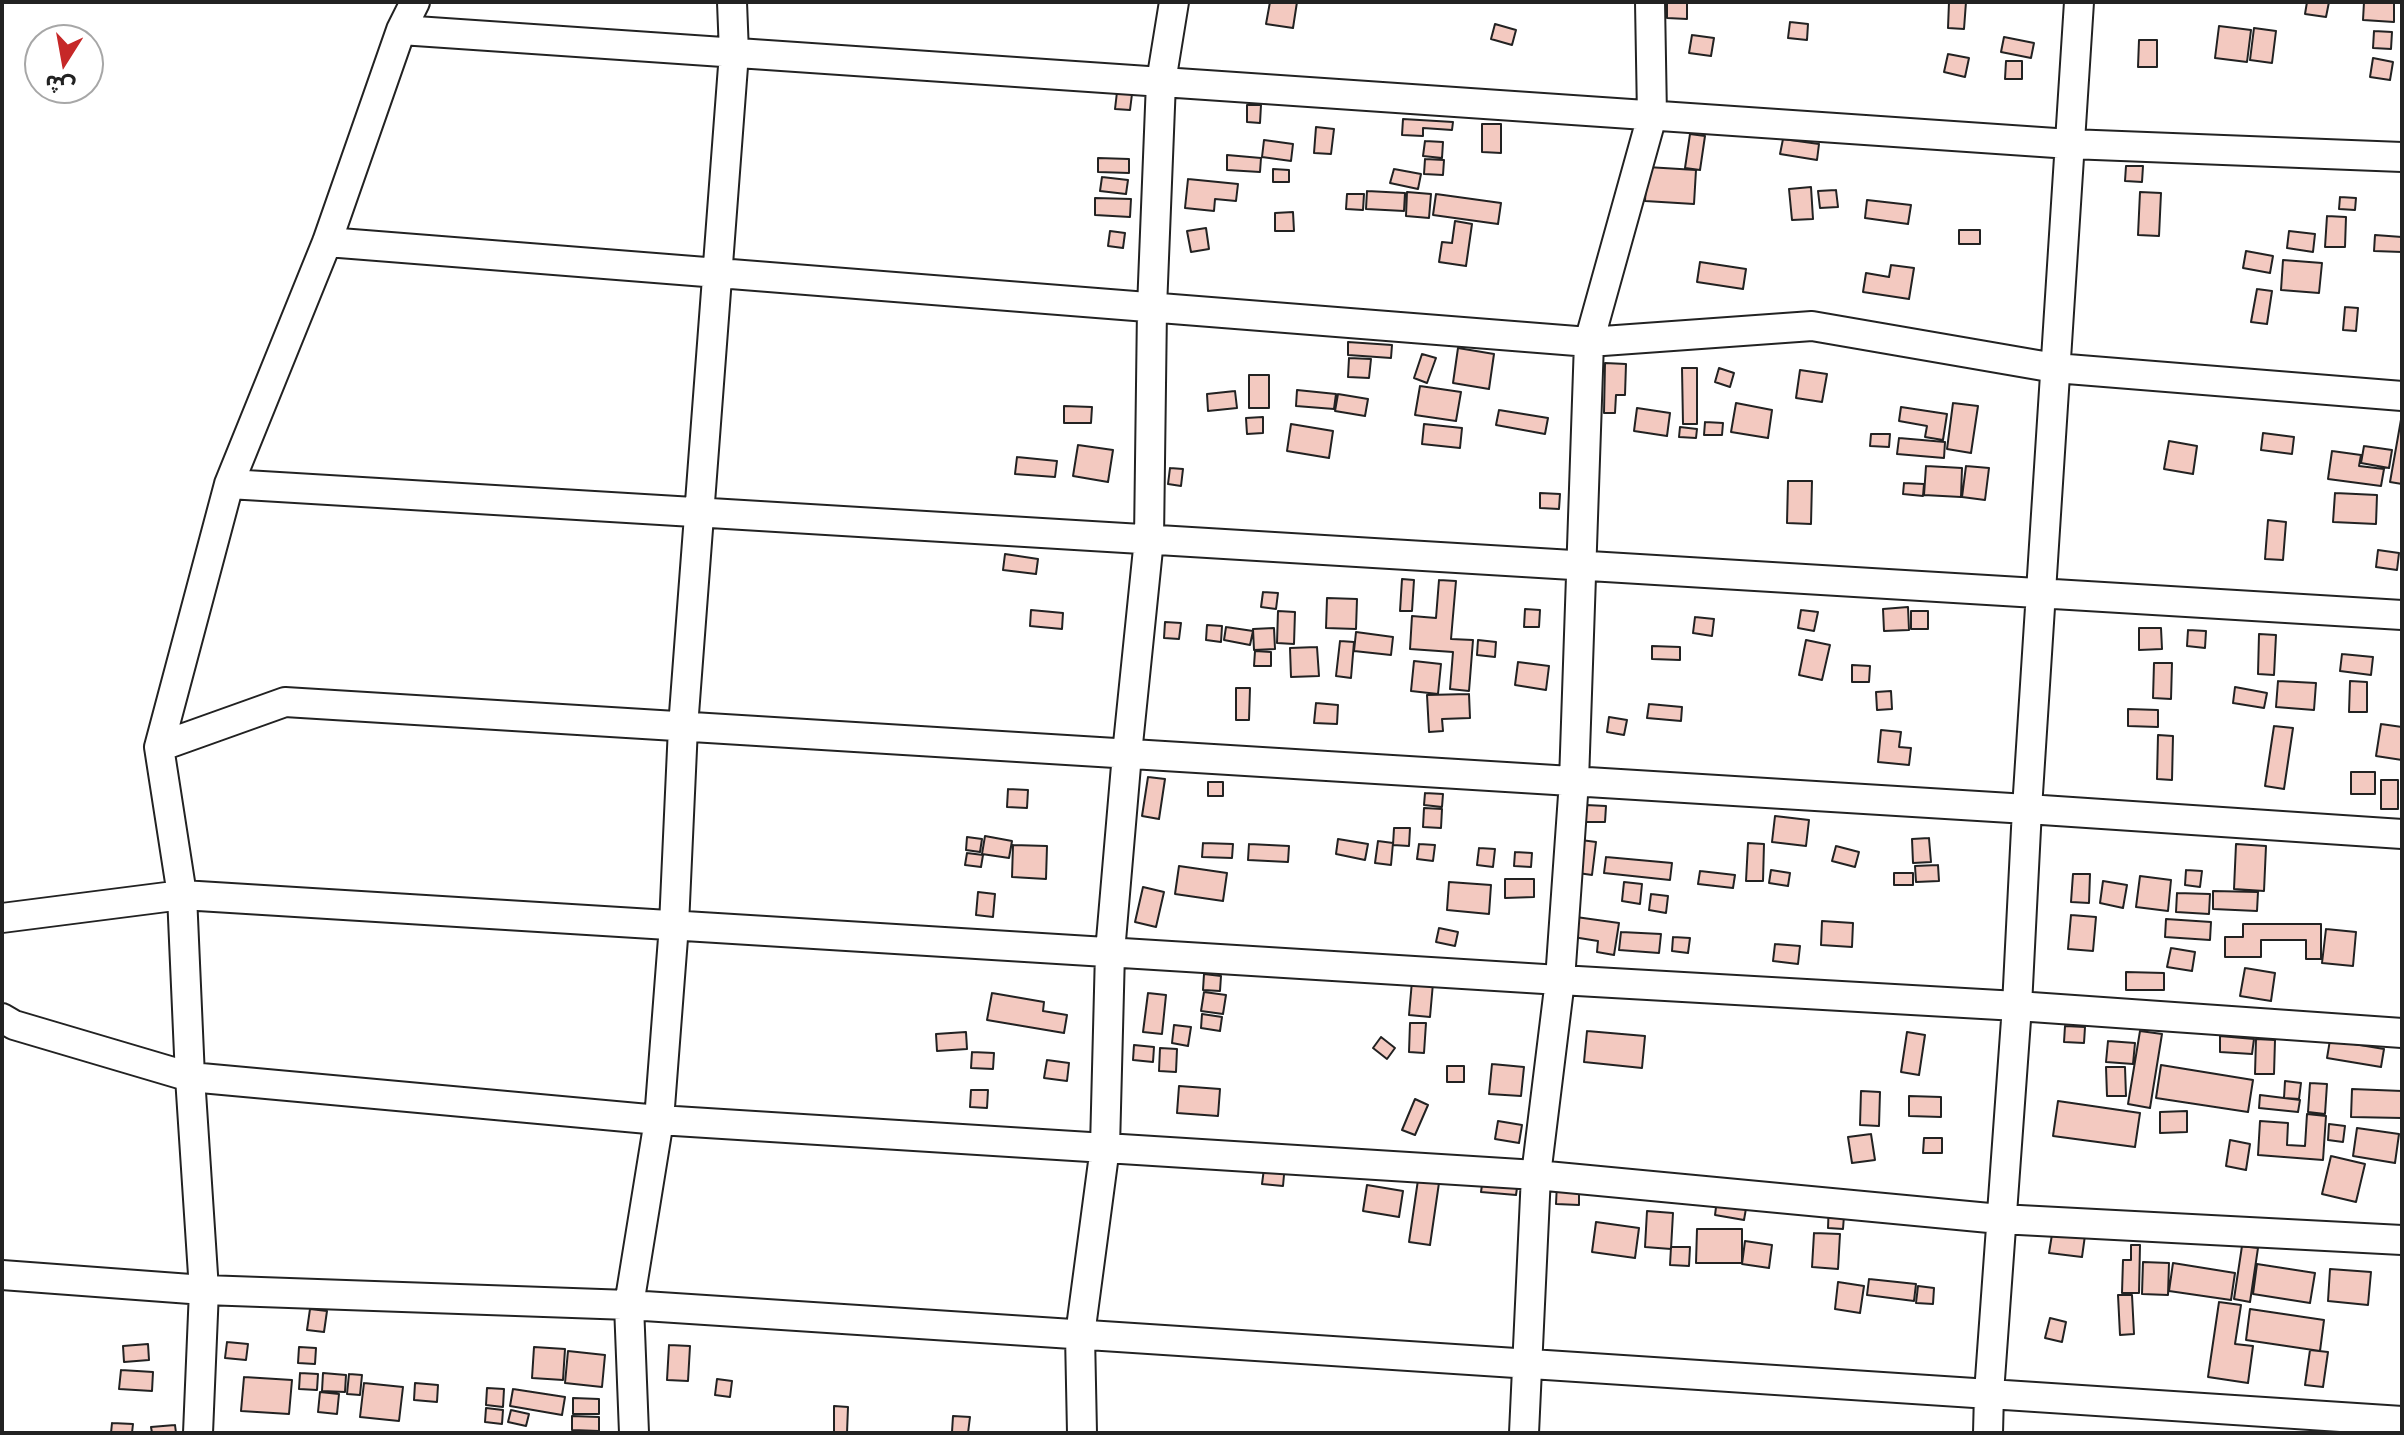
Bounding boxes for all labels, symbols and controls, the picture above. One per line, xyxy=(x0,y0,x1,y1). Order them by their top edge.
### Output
north arrow xyxy=(24,24,104,104)
text: ش xyxy=(42,68,77,103)

